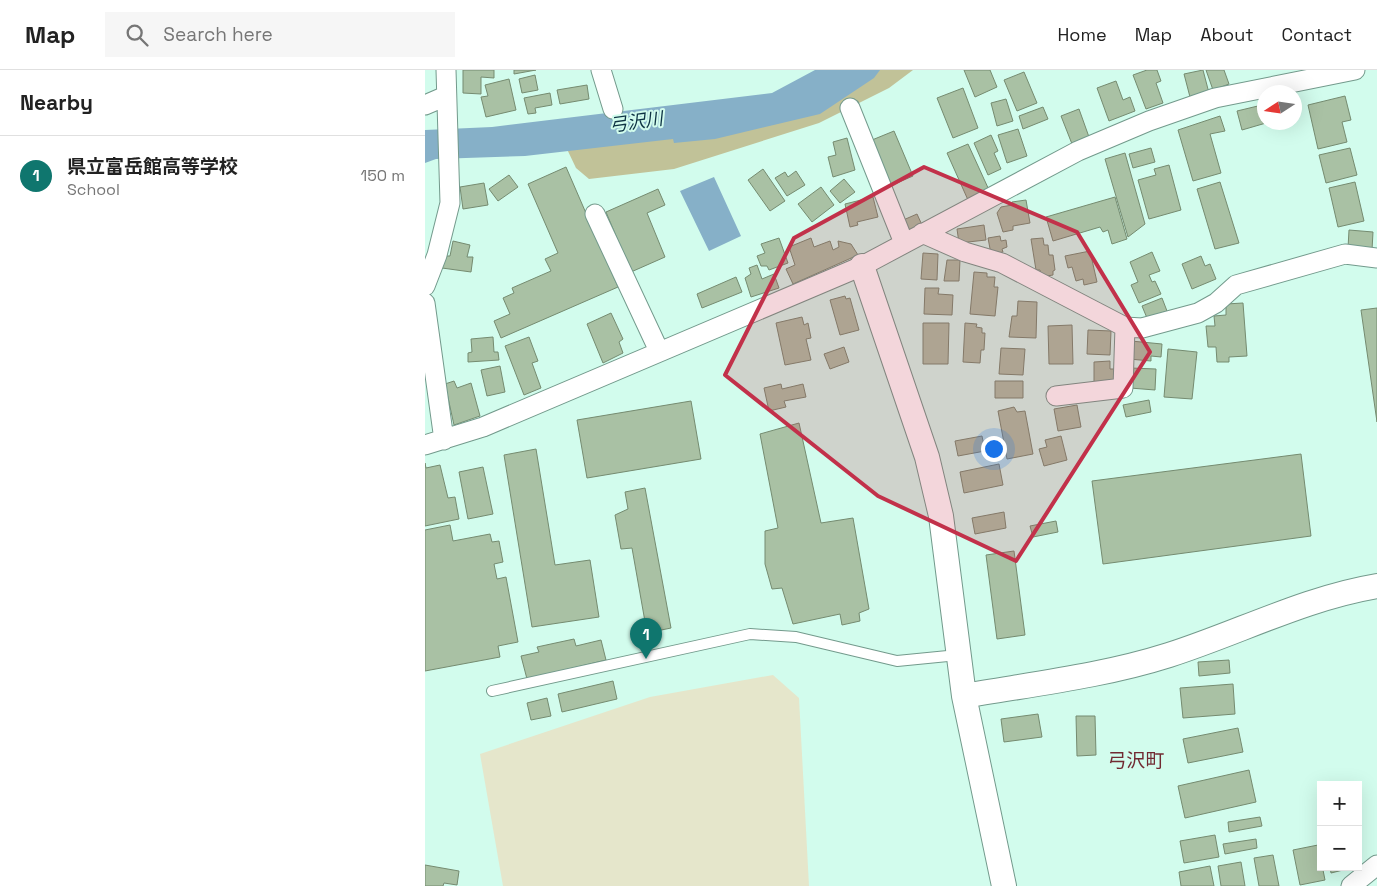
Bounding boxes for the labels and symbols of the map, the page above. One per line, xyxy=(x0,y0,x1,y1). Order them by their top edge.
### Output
north arrow xyxy=(1257,85,1302,130)
water label: 弓沢川 xyxy=(608,106,666,137)
your location xyxy=(981,436,1007,462)
pin: 1 xyxy=(630,618,662,659)
district label: 弓沢町 xyxy=(1107,748,1165,773)

